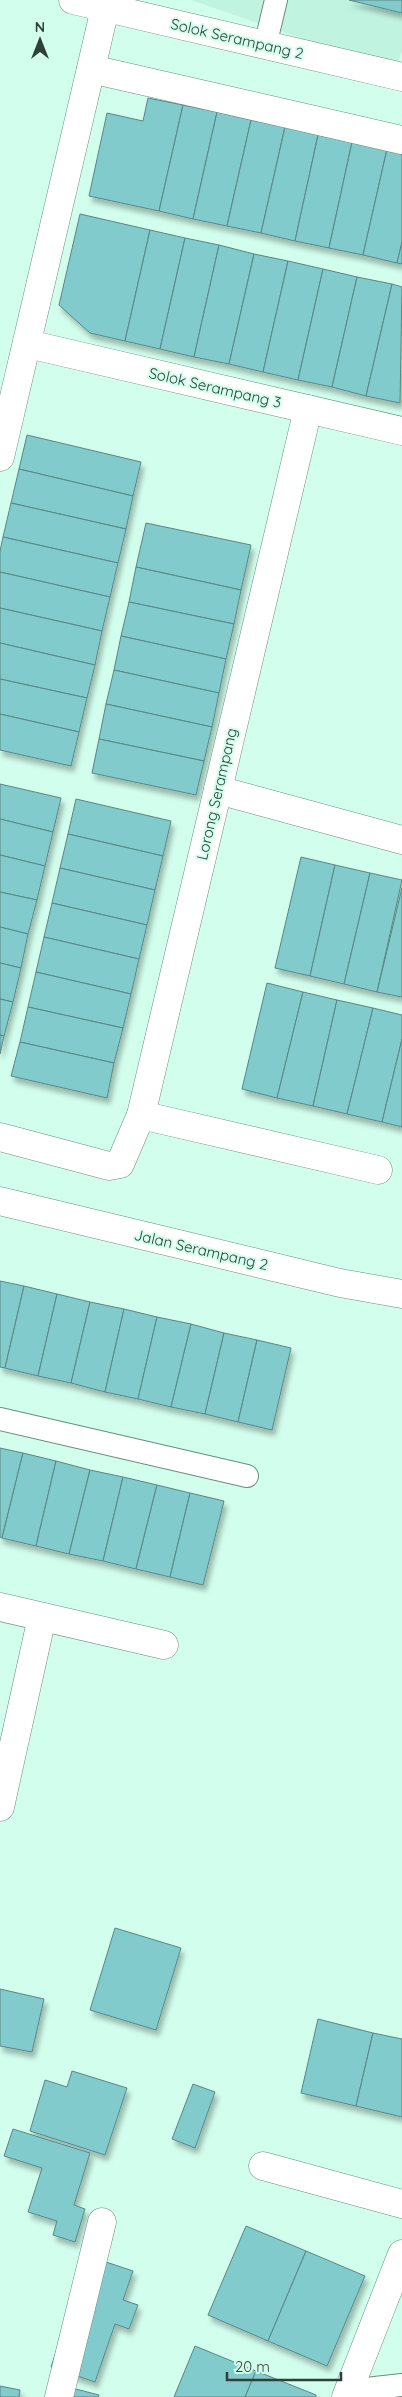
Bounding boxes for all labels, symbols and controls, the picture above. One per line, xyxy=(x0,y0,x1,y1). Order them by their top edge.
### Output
street label: Solok Serampang 2 xyxy=(169,14,305,63)
north arrow xyxy=(15,15,65,65)
text: N xyxy=(35,18,45,36)
street label: Solok Serampang 3 xyxy=(147,363,283,412)
street label: Lorong Serampang xyxy=(192,726,241,862)
street label: Jalan Serampang 2 xyxy=(132,1225,270,1274)
scale bar xyxy=(227,2350,341,2382)
text: 20 m xyxy=(235,2357,270,2376)

